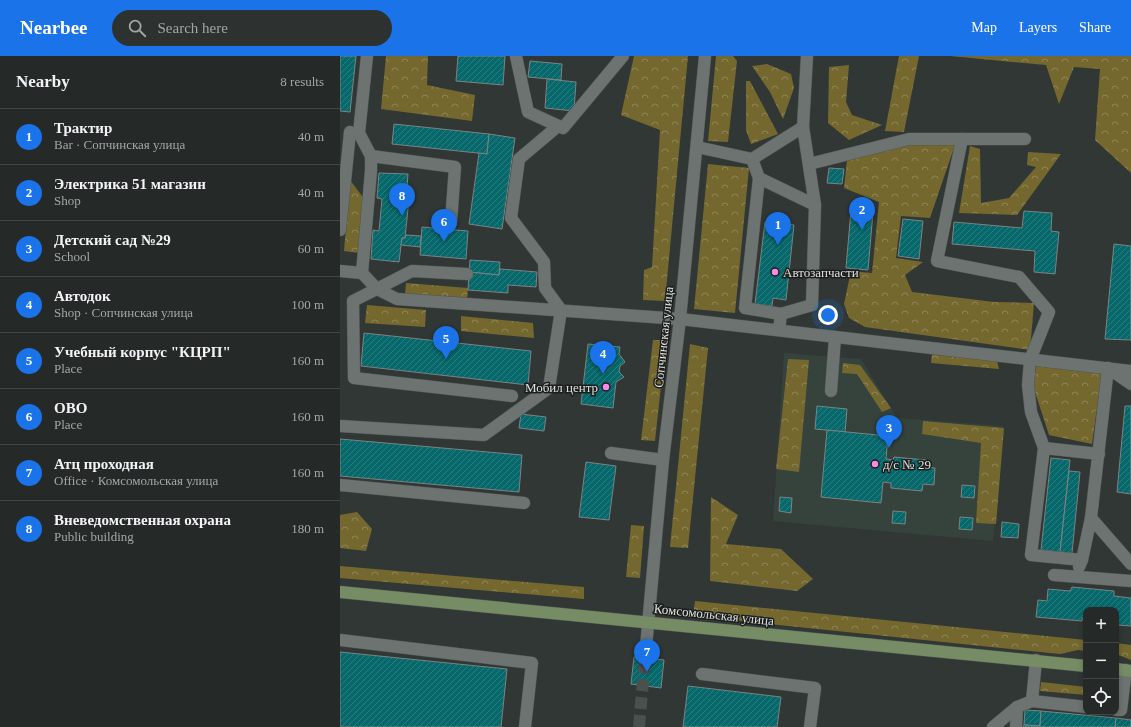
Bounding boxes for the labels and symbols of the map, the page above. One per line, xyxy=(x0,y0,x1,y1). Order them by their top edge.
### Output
pin: 8 xyxy=(389,183,415,216)
pin: 2 xyxy=(849,197,875,230)
pin: 6 xyxy=(431,209,457,242)
pin: 1 xyxy=(765,212,791,245)
place label: Автозапчасти xyxy=(783,265,859,280)
marker: Автозапчасти xyxy=(770,267,780,277)
street label: Сопчинская улица xyxy=(651,286,676,388)
your location xyxy=(818,305,838,325)
pin: 5 xyxy=(433,326,459,359)
pin: 4 xyxy=(590,341,616,374)
place label: Мобил центр xyxy=(525,380,598,395)
marker: Мобил центр xyxy=(601,382,611,392)
pin: 3 xyxy=(876,415,902,448)
place label: д/с № 29 xyxy=(883,457,931,472)
marker: д/с № 29 xyxy=(870,459,880,469)
street label: Комсомольская улица xyxy=(653,601,775,628)
pin: 7 xyxy=(634,639,660,672)

